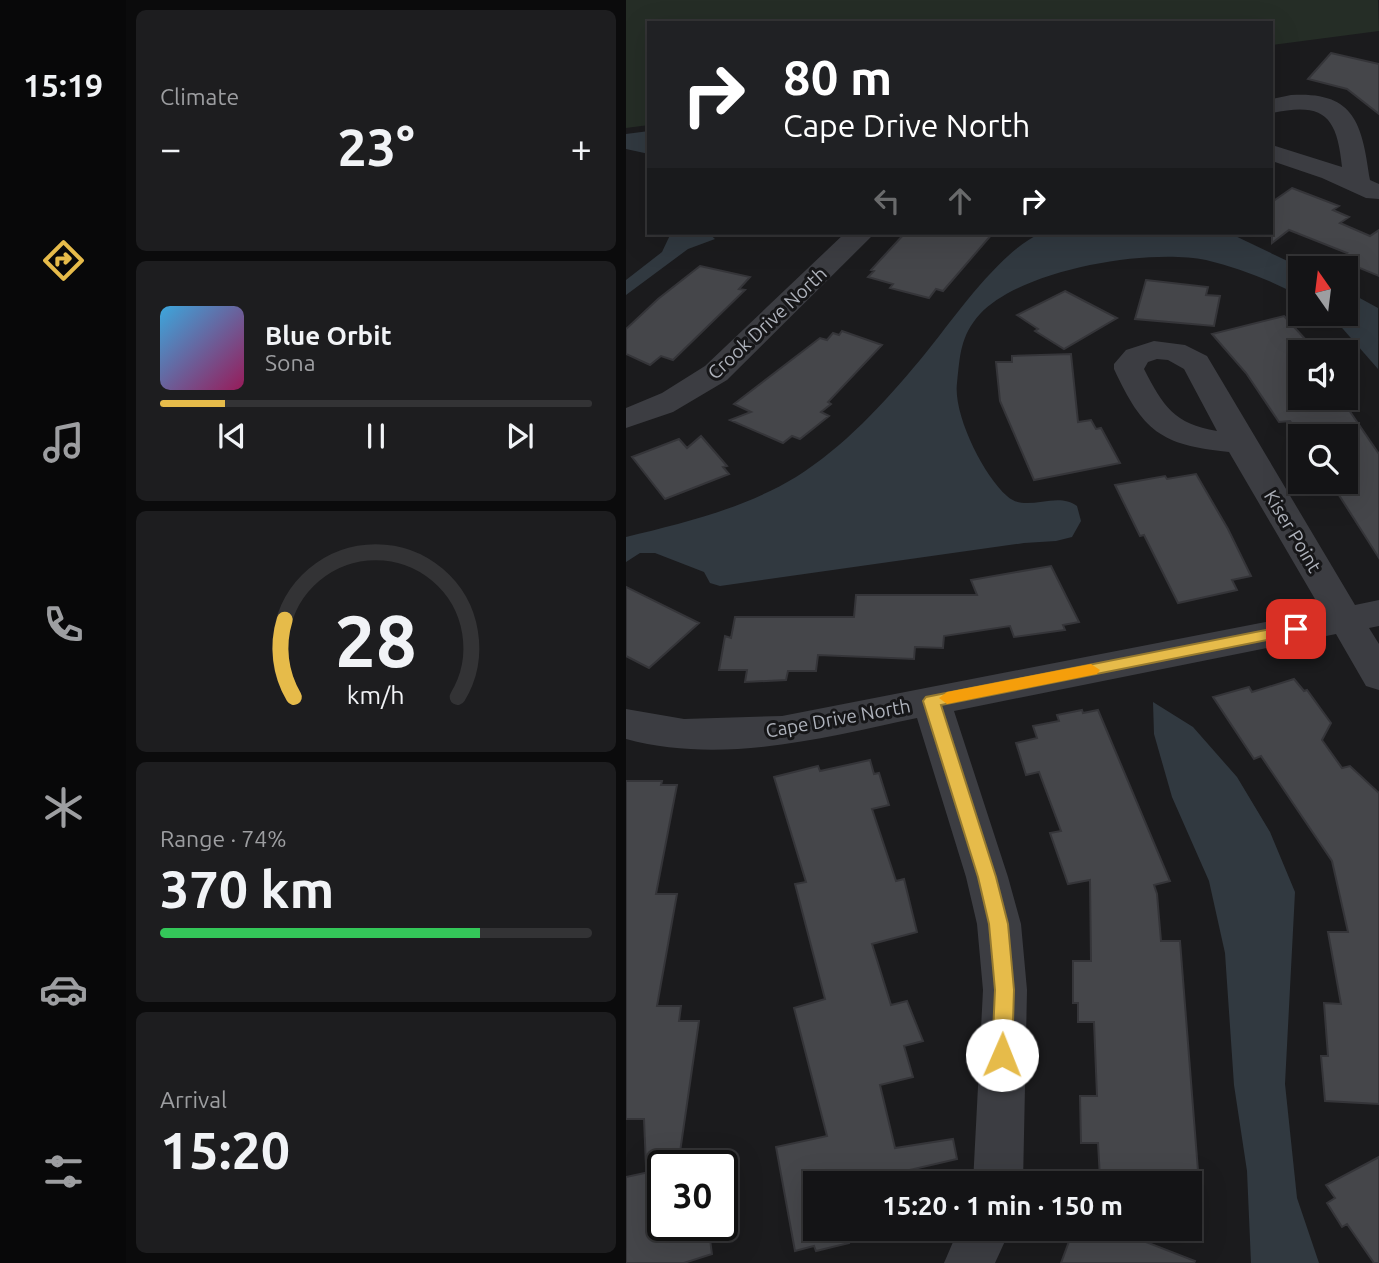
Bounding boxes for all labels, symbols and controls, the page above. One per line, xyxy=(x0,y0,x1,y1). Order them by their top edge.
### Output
icon: right xyxy=(668,49,759,140)
text: 80 m xyxy=(783,49,892,104)
text: 15:19 xyxy=(23,67,103,103)
text: Climate xyxy=(160,84,239,109)
text: Cape Drive North xyxy=(783,107,1030,143)
text: 23° xyxy=(337,118,415,176)
text: − xyxy=(160,127,181,169)
text: + xyxy=(571,127,592,169)
icon: left xyxy=(868,182,906,220)
icon: ahead xyxy=(941,182,979,220)
icon: right xyxy=(1014,182,1052,220)
icon: directions xyxy=(39,236,88,285)
north arrow xyxy=(1288,256,1358,326)
map controls xyxy=(1288,256,1358,494)
street label: Crook Drive North xyxy=(703,262,831,384)
text: Blue Orbit xyxy=(265,321,392,350)
button: sound xyxy=(1288,340,1358,410)
text: Sona xyxy=(265,350,315,375)
icon: previous xyxy=(213,417,251,455)
icon: pause xyxy=(357,417,395,455)
icon: next xyxy=(501,417,539,455)
icon: music xyxy=(39,418,88,467)
button: search xyxy=(1288,424,1358,494)
street label: Kiser Point xyxy=(1260,486,1326,577)
pin xyxy=(1266,599,1326,659)
icon: phone xyxy=(39,600,88,649)
text: 28 xyxy=(335,600,417,682)
icon: arrive xyxy=(1277,610,1315,648)
text: km/h xyxy=(347,681,405,709)
street label: Cape Drive North xyxy=(764,694,912,742)
icon: climate xyxy=(39,783,88,832)
text: Range · 74% xyxy=(160,826,287,851)
text: 370 km xyxy=(160,860,334,918)
icon: car xyxy=(39,965,88,1014)
position arrow xyxy=(965,1018,1039,1092)
text: Arrival xyxy=(160,1087,227,1112)
text: 15:20 xyxy=(160,1121,290,1179)
icon: filters xyxy=(39,1147,88,1196)
speed limit sign: 30 xyxy=(647,1150,738,1241)
text: 15:20 · 1 min · 150 m xyxy=(882,1191,1123,1220)

